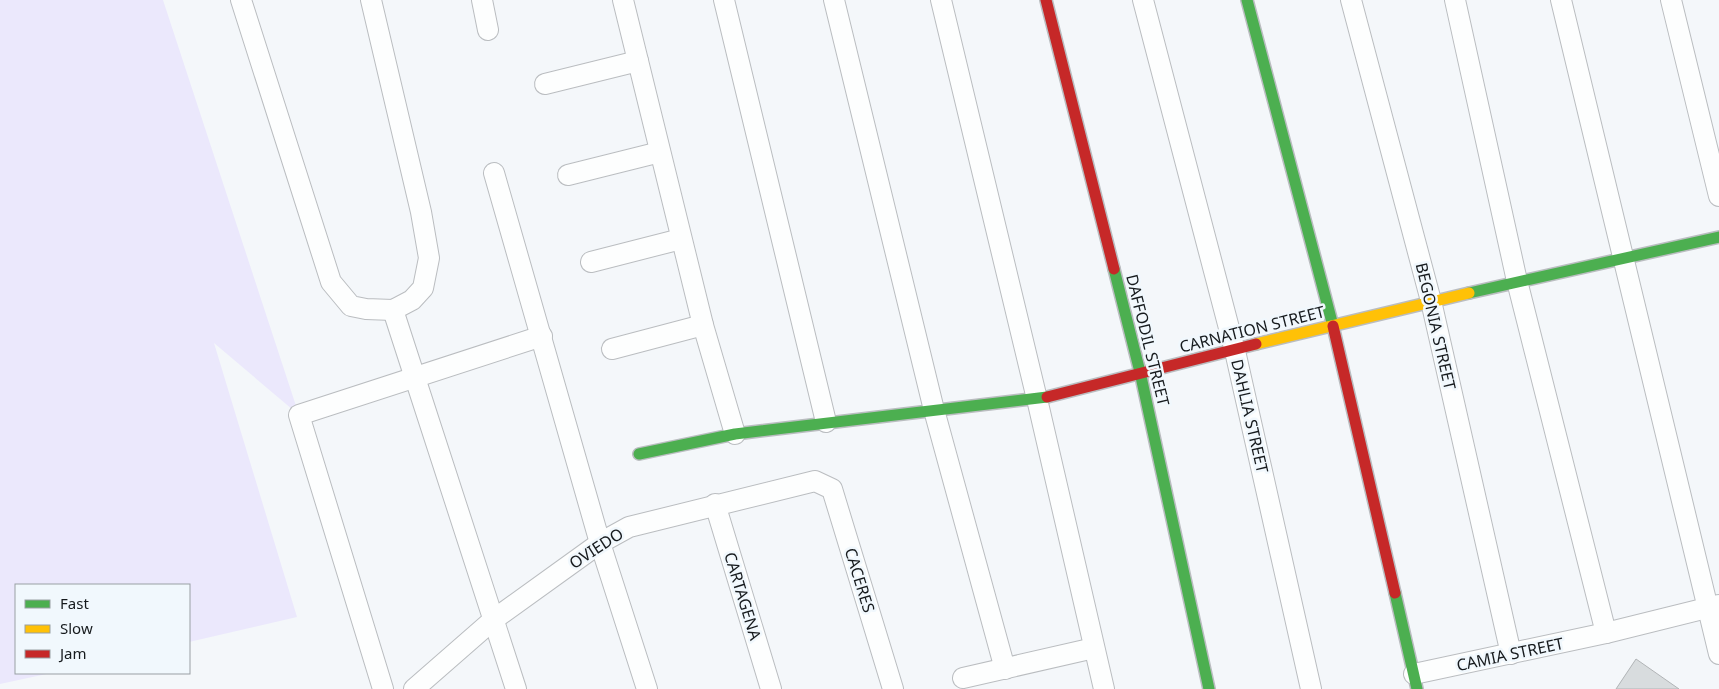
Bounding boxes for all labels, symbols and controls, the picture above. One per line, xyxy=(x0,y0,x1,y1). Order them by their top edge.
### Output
street label: BEGONIA STREET xyxy=(1411,260,1461,392)
street label: DAFFODIL STREET xyxy=(1121,272,1175,408)
street label: CARNATION STREET xyxy=(1177,300,1327,358)
street label: DAHLIA STREET xyxy=(1226,357,1274,475)
street label: OVIEDO xyxy=(565,522,627,574)
street label: CACERES xyxy=(840,545,880,615)
street label: CARTAGENA xyxy=(719,549,767,643)
legend xyxy=(15,584,190,674)
text: Fast xyxy=(60,593,89,613)
text: Slow xyxy=(60,618,93,638)
street label: CAMIA STREET xyxy=(1454,632,1566,676)
text: Jam xyxy=(58,643,87,663)

